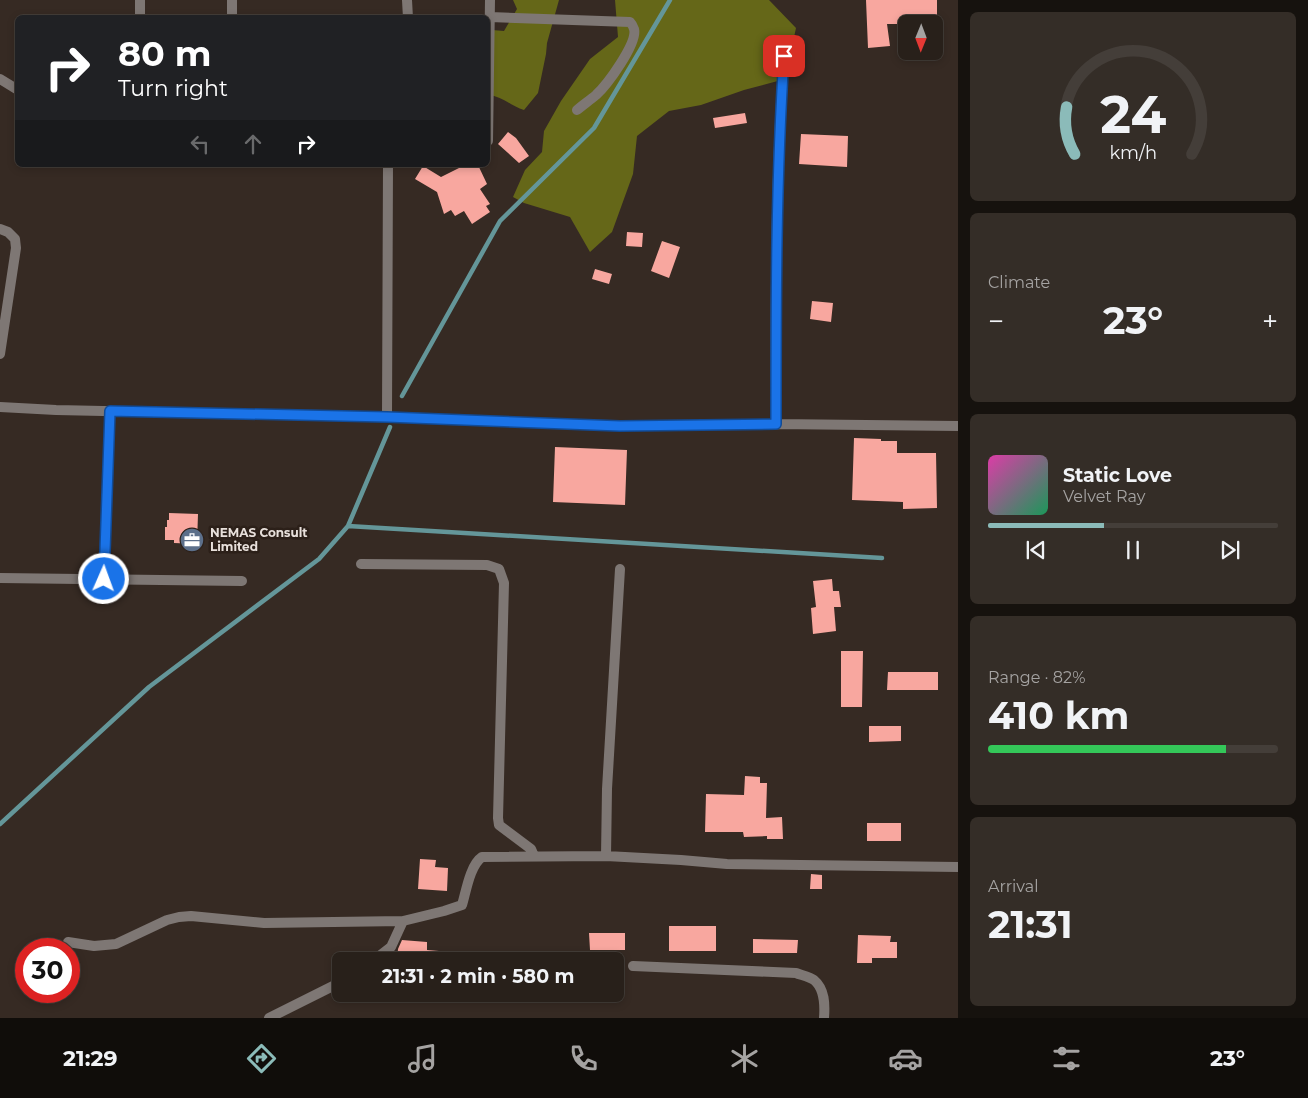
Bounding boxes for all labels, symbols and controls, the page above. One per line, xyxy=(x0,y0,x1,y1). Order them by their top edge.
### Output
north arrow xyxy=(898,15,942,60)
map controls xyxy=(898,15,943,60)
text: 80 m xyxy=(118,32,212,75)
icon: right xyxy=(35,35,100,100)
pin xyxy=(763,35,805,77)
icon: arrive xyxy=(770,42,798,70)
text: Turn right xyxy=(118,75,228,102)
text: 24 xyxy=(1100,83,1166,146)
icon: left xyxy=(186,130,214,158)
icon: ahead xyxy=(239,130,267,158)
icon: right xyxy=(292,130,320,158)
text: km/h xyxy=(1109,142,1157,163)
text: Climate xyxy=(988,273,1050,292)
text: 23° xyxy=(1103,297,1163,344)
text: − xyxy=(988,304,1004,338)
text: + xyxy=(1262,304,1278,338)
text: Static Love xyxy=(1063,464,1172,487)
text: Velvet Ray xyxy=(1063,487,1145,506)
place label: NEMAS Consult Limited xyxy=(210,525,308,554)
office icon: NEMAS Consult Limited xyxy=(179,527,205,553)
icon: previous xyxy=(1022,536,1050,564)
icon: pause xyxy=(1119,536,1147,564)
icon: next xyxy=(1216,536,1244,564)
position arrow xyxy=(77,552,129,604)
text: Range · 82% xyxy=(988,668,1086,687)
text: 410 km xyxy=(988,692,1129,739)
text: Arrival xyxy=(988,877,1038,896)
text: 21:31 xyxy=(988,901,1073,948)
speed limit sign: 30 xyxy=(15,938,80,1003)
text: 21:31 · 2 min · 580 m xyxy=(382,965,574,988)
icon: directions xyxy=(244,1041,279,1076)
icon: music xyxy=(405,1041,440,1076)
icon: phone xyxy=(566,1041,601,1076)
icon: climate xyxy=(727,1041,762,1076)
icon: car xyxy=(888,1041,923,1076)
icon: filters xyxy=(1049,1041,1084,1076)
text: 21:29 xyxy=(63,1045,117,1072)
text: 23° xyxy=(1210,1045,1245,1072)

